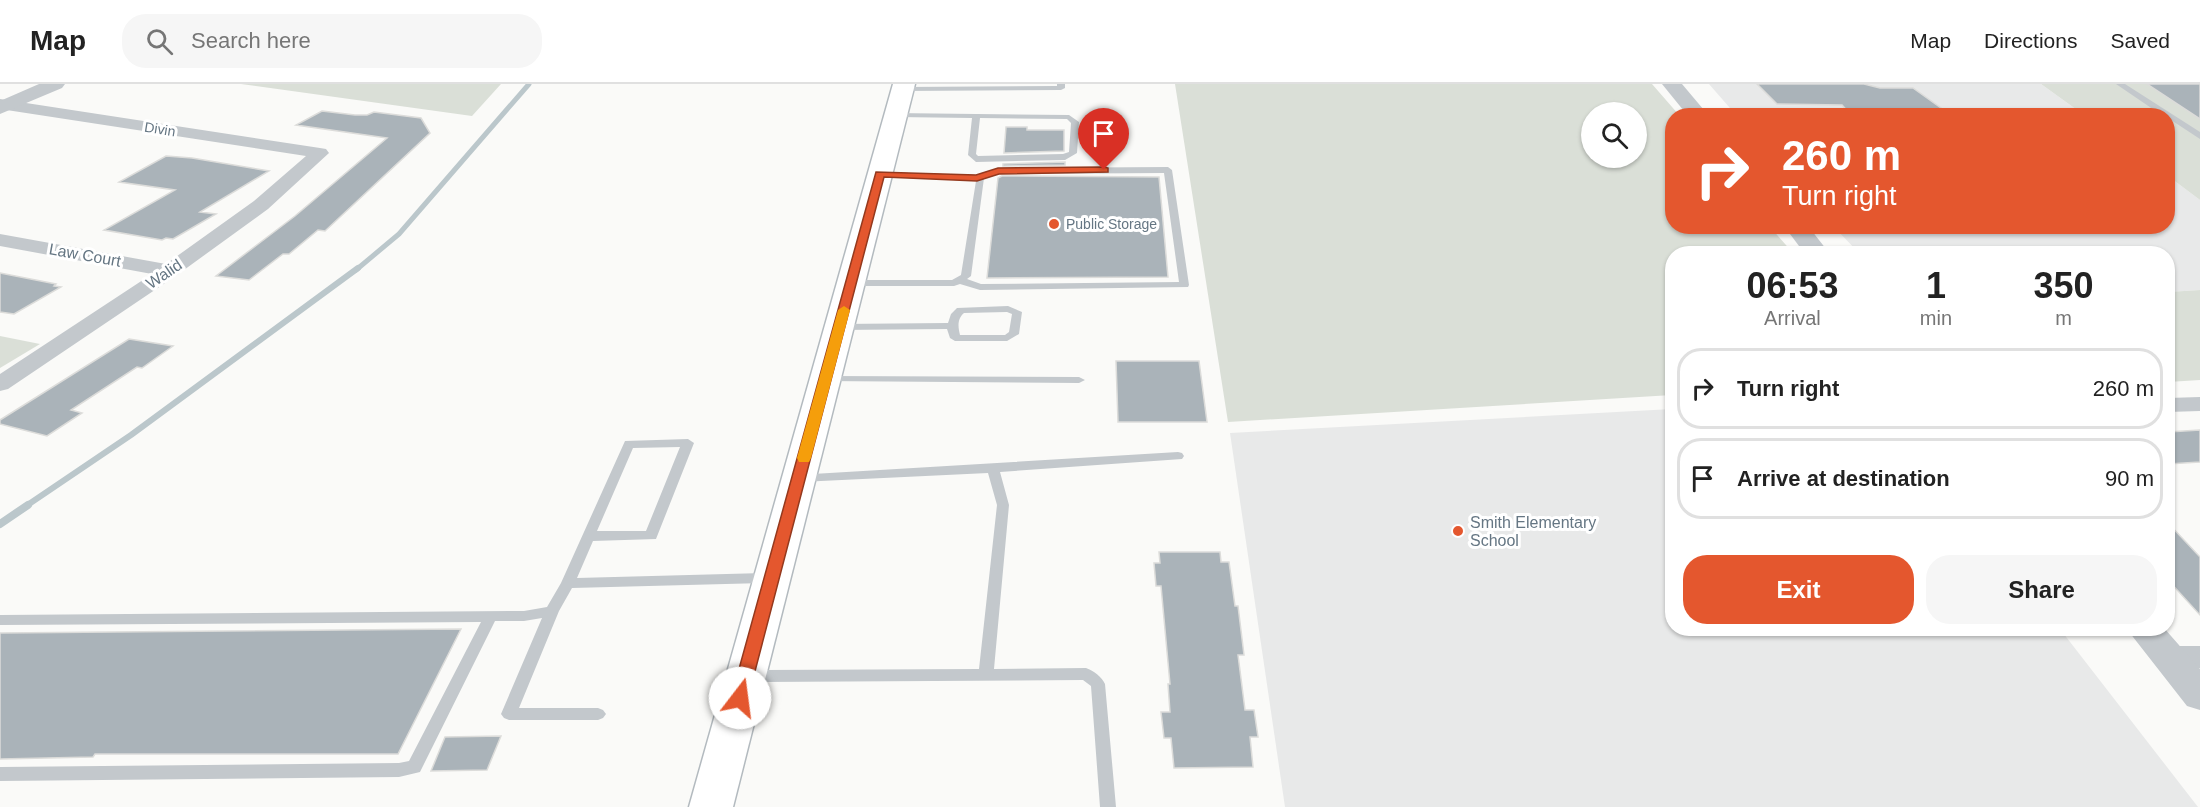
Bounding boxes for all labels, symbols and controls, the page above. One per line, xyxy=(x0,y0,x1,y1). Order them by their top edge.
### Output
search box xyxy=(122,14,542,68)
text: Map xyxy=(30,25,86,56)
icon: search xyxy=(143,25,176,58)
text: Search here xyxy=(191,28,311,53)
text: Map xyxy=(1910,29,1951,52)
text: Directions xyxy=(1984,29,2077,52)
text: Saved xyxy=(2110,29,2170,52)
map controls xyxy=(1581,102,1647,168)
button: search xyxy=(1581,102,1647,168)
pin xyxy=(1078,108,1129,170)
icon: arrive xyxy=(1087,117,1120,150)
street label: Divin xyxy=(143,119,177,139)
icon: right xyxy=(1683,132,1761,210)
text: 260 m xyxy=(1782,132,1901,179)
text: Turn right xyxy=(1782,181,1897,211)
place label: Public Storage xyxy=(1066,216,1157,232)
marker: Public Storage xyxy=(1047,217,1061,231)
street label: Law Court xyxy=(48,240,123,270)
street label: Walid xyxy=(143,256,185,292)
text: 06:53 xyxy=(1746,265,1838,306)
text: 1 xyxy=(1926,265,1946,306)
text: 350 xyxy=(2033,265,2094,306)
text: Arrival xyxy=(1764,307,1821,329)
text: min xyxy=(1920,307,1952,329)
text: m xyxy=(2055,307,2072,329)
icon: right xyxy=(1686,372,1719,405)
text: Turn right xyxy=(1737,376,1839,401)
text: 260 m xyxy=(2093,376,2154,401)
icon: arrive xyxy=(1686,462,1719,495)
text: Arrive at destination xyxy=(1737,466,1950,491)
text: 90 m xyxy=(2105,466,2154,491)
place label: Smith Elementary School xyxy=(1470,514,1596,549)
marker: Smith Elementary School xyxy=(1451,524,1465,538)
button: Exit xyxy=(1683,555,1914,624)
button: Share xyxy=(1926,555,2157,624)
position arrow xyxy=(708,666,772,730)

